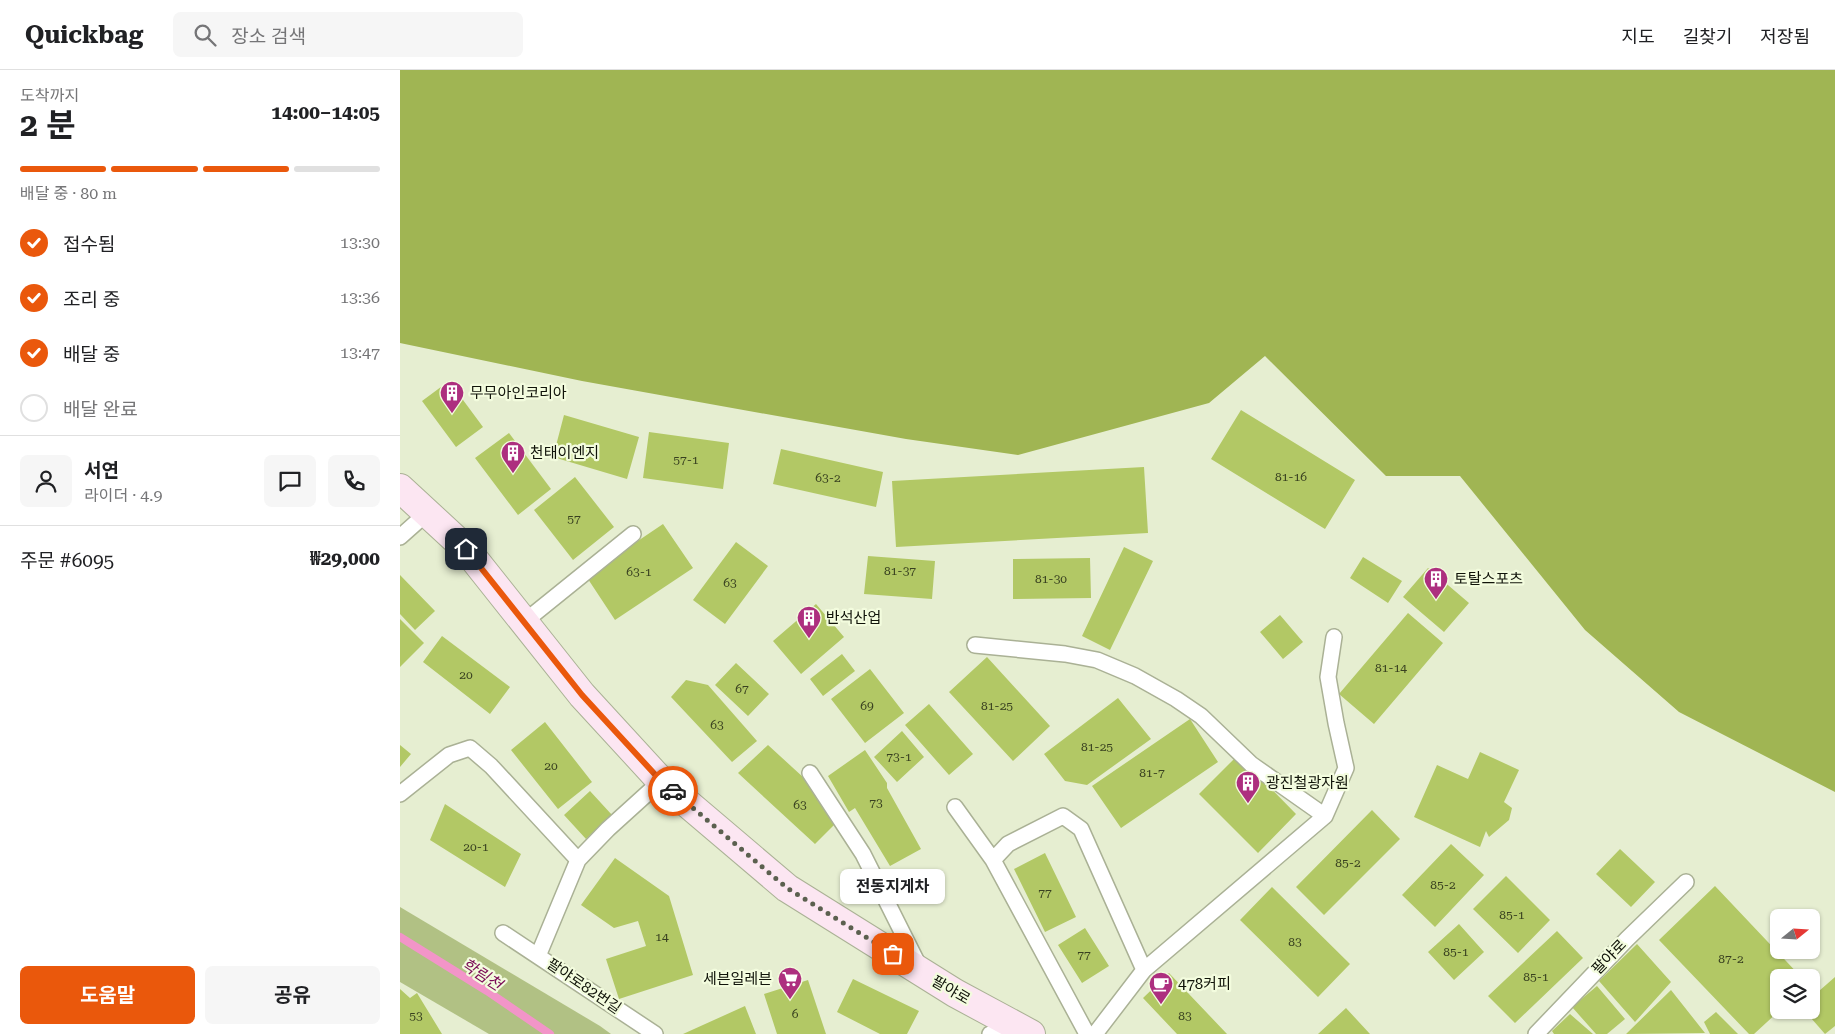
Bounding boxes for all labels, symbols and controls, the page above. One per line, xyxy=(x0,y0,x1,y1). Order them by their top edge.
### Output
search box xyxy=(173,12,523,57)
text: Quickbag xyxy=(25,21,143,49)
icon: search xyxy=(191,21,219,49)
text: 장소 검색 xyxy=(231,25,306,48)
text: 지도 xyxy=(1622,26,1655,47)
text: 길찾기 xyxy=(1683,26,1732,47)
text: 저장됨 xyxy=(1760,26,1810,47)
text: 도착까지 xyxy=(20,86,79,105)
text: 14:00–14:05 xyxy=(271,101,380,124)
text: 2 분 xyxy=(20,106,75,144)
text: 배달 중 · 80 m xyxy=(20,184,117,203)
icon: check xyxy=(20,229,48,257)
text: 접수됨 xyxy=(63,233,115,256)
text: 13:30 xyxy=(340,233,380,252)
icon: check xyxy=(20,284,48,312)
text: 조리 중 xyxy=(63,288,120,311)
text: 13:36 xyxy=(340,288,380,307)
icon: check xyxy=(20,339,48,367)
text: 배달 중 xyxy=(63,343,120,366)
text: 13:47 xyxy=(340,343,380,362)
building icon: 무무아인코리아 xyxy=(439,380,465,414)
place label: 무무아인코리아 xyxy=(470,384,567,402)
text: 배달 완료 xyxy=(63,398,138,421)
building icon: 천태이엔지 xyxy=(500,440,526,474)
place label: 천태이엔지 xyxy=(530,444,599,462)
house number: 57-1 xyxy=(673,453,699,467)
button: person xyxy=(20,455,72,507)
button: chat xyxy=(264,455,316,507)
button: phone xyxy=(328,455,380,507)
text: 서연 xyxy=(84,459,119,482)
house number: 81-16 xyxy=(1275,470,1307,484)
house number: 63-2 xyxy=(815,471,841,485)
text: 라이더 · 4.9 xyxy=(84,486,162,505)
house number: 57 xyxy=(567,512,581,526)
pin xyxy=(445,528,487,570)
icon: home xyxy=(452,535,480,563)
text: ₩29,000 xyxy=(310,547,380,570)
text: 주문 #6095 xyxy=(20,549,114,572)
house number: 81-37 xyxy=(884,564,916,578)
house number: 63-1 xyxy=(626,565,652,579)
building icon: 토탈스포츠 xyxy=(1423,566,1449,600)
place label: 토탈스포츠 xyxy=(1454,570,1523,588)
house number: 81-30 xyxy=(1035,572,1067,586)
house number: 63 xyxy=(723,576,737,590)
building icon: 반석산업 xyxy=(796,605,822,639)
place label: 반석산업 xyxy=(826,609,881,627)
house number: 81-14 xyxy=(1375,661,1407,675)
house number: 20 xyxy=(459,668,473,682)
house number: 67 xyxy=(735,682,749,696)
house number: 69 xyxy=(860,699,874,713)
house number: 81-25 xyxy=(981,699,1013,713)
house number: 63 xyxy=(710,718,724,732)
house number: 81-25 xyxy=(1081,740,1113,754)
house number: 73-1 xyxy=(886,750,912,764)
house number: 20 xyxy=(544,759,558,773)
courier xyxy=(648,766,698,816)
house number: 81-7 xyxy=(1139,766,1165,780)
building icon: 광진철광자원 xyxy=(1235,770,1261,804)
place label: 광진철광자원 xyxy=(1266,774,1349,792)
icon: car xyxy=(659,777,687,805)
house number: 73 xyxy=(869,796,883,810)
house number: 63 xyxy=(793,798,807,812)
house number: 20-1 xyxy=(463,840,489,854)
house number: 85-2 xyxy=(1335,856,1361,870)
callout: 전동지게차 xyxy=(840,869,946,904)
text: 전동지게차 xyxy=(856,877,929,896)
house number: 85-2 xyxy=(1430,878,1456,892)
house number: 77 xyxy=(1038,886,1052,900)
house number: 85-1 xyxy=(1499,908,1525,922)
north arrow xyxy=(1770,909,1820,959)
map controls xyxy=(1770,909,1820,1019)
house number: 14 xyxy=(655,930,669,944)
pin xyxy=(872,933,914,975)
house number: 83 xyxy=(1288,935,1302,949)
street label: 팔야로 xyxy=(1588,936,1630,978)
icon: bag xyxy=(879,940,907,968)
house number: 85-1 xyxy=(1443,945,1469,959)
house number: 77 xyxy=(1077,948,1091,962)
house number: 87-2 xyxy=(1718,952,1744,966)
water label: 학림천 xyxy=(458,954,507,996)
street label: 팔야로82번길 xyxy=(543,955,625,1017)
button: 도움말 xyxy=(20,966,195,1024)
button: 공유 xyxy=(205,966,380,1024)
supermarket icon: 세븐일레븐 xyxy=(777,966,803,1000)
button: layers xyxy=(1770,969,1820,1019)
place label: 세븐일레븐 xyxy=(703,970,772,988)
house number: 85-1 xyxy=(1523,970,1549,984)
cafe icon: 478커피 xyxy=(1148,971,1174,1005)
street label: 팔야로 xyxy=(929,972,973,1008)
place label: 478커피 xyxy=(1178,975,1231,993)
house number: 6 xyxy=(792,1007,799,1021)
house number: 53 xyxy=(409,1009,423,1023)
house number: 83 xyxy=(1178,1009,1192,1023)

